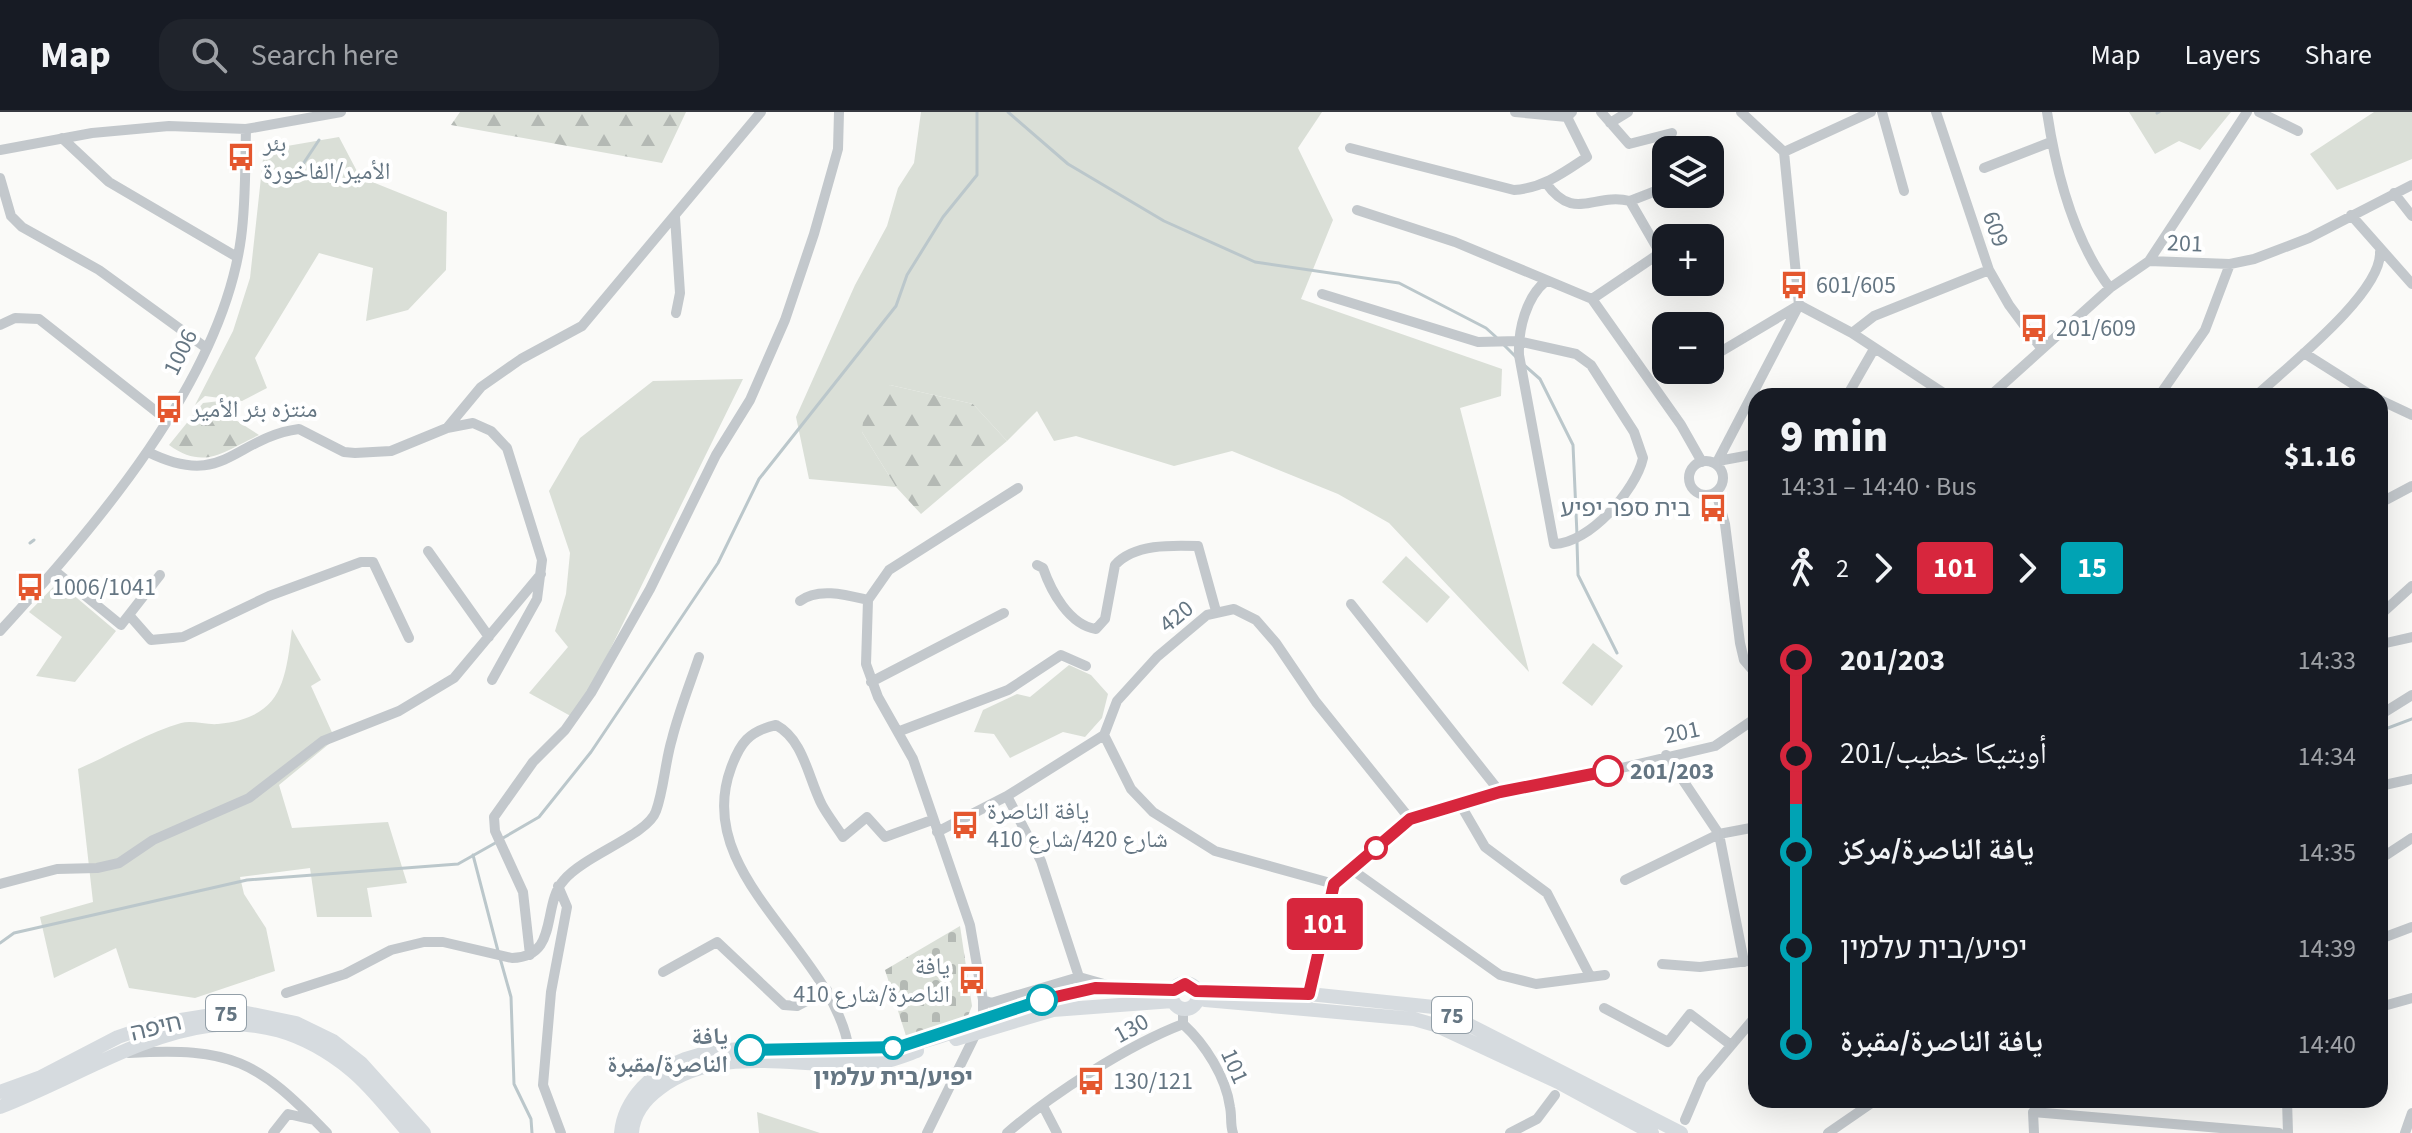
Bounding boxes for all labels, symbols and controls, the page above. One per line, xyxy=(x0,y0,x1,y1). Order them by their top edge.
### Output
search box xyxy=(159,19,719,91)
text: Map xyxy=(40,28,111,82)
icon: search xyxy=(187,33,231,77)
text: Search here xyxy=(251,34,399,77)
text: Map xyxy=(2090,35,2140,75)
text: Layers xyxy=(2184,35,2260,75)
text: Share xyxy=(2304,35,2372,75)
place label: بئر الأمير/الفاخورة xyxy=(262,126,391,189)
map controls xyxy=(1652,136,1724,384)
button: layers xyxy=(1652,136,1724,208)
bus stop icon: بئر الأمير/الفاخورة xyxy=(226,142,256,172)
street label: 609 xyxy=(1973,207,2018,252)
button: + xyxy=(1652,224,1724,296)
street label: 201 xyxy=(2166,225,2203,262)
place label: 601/605 xyxy=(1816,268,1896,303)
bus stop icon: 601/605 xyxy=(1779,270,1809,300)
place label: 201/609 xyxy=(2056,311,2136,346)
button: − xyxy=(1652,312,1724,384)
bus stop icon: 201/609 xyxy=(2019,313,2049,343)
street label: 1006 xyxy=(154,323,207,381)
place label: منتزه بئر الأمير xyxy=(190,392,317,427)
bus stop icon: منتزه بئر الأمير xyxy=(154,394,184,424)
text: 9 min xyxy=(1780,406,1888,469)
text: $1.16 xyxy=(2284,435,2356,478)
text: 14:31 – 14:40 · Bus xyxy=(1780,468,1976,505)
place label: בית ספר יפיע xyxy=(1560,491,1691,526)
bus stop icon: בית ספר יפיע xyxy=(1698,493,1728,523)
icon: walk xyxy=(1780,546,1824,590)
icon: forward xyxy=(1861,546,1905,590)
icon: forward xyxy=(2005,546,2049,590)
text: 101 xyxy=(1933,548,1977,588)
text: 15 xyxy=(2077,548,2107,588)
text: 2 xyxy=(1836,550,1849,587)
place label: 1006/1041 xyxy=(52,570,156,605)
bus stop icon: 1006/1041 xyxy=(15,572,45,602)
street label: 420 xyxy=(1151,592,1201,641)
text: 201/203 xyxy=(1840,639,1945,682)
text: 14:33 xyxy=(2298,642,2356,679)
street label: 201 xyxy=(1661,712,1703,753)
text: أوبتيكا خطيب/201 xyxy=(1840,732,2047,775)
text: 14:34 xyxy=(2298,738,2356,775)
place label: 201/203 xyxy=(1630,754,1714,789)
marker: 201/203 xyxy=(1593,756,1623,786)
place label: يافة الناصرة شارع 420/شارع 410 xyxy=(987,794,1168,857)
bus stop icon: يافة الناصرة شارع 420/شارع 410 xyxy=(950,810,980,840)
text: يافة الناصرة/مركز xyxy=(1840,828,2034,871)
text: 14:35 xyxy=(2298,834,2356,871)
unlabelled marker xyxy=(1365,837,1387,859)
line badge: 101 xyxy=(1279,898,1371,950)
text: 101 xyxy=(1303,904,1347,944)
text: יפיע/בית עלמין xyxy=(1840,927,2027,970)
text: 14:39 xyxy=(2298,930,2356,967)
place label: يافة الناصرة/شارع 410 xyxy=(793,949,950,1012)
bus stop icon: يافة الناصرة/شارع 410 xyxy=(957,965,987,995)
unlabelled marker xyxy=(1027,985,1057,1015)
road number: 75 xyxy=(206,995,246,1031)
road number: 75 xyxy=(1432,997,1472,1033)
street label: 130 xyxy=(1107,1004,1155,1052)
street label: חיפה xyxy=(127,1005,185,1050)
place label: يافة الناصرة/مقبرة xyxy=(607,1019,728,1082)
text: يافة الناصرة/مقبرة xyxy=(1840,1020,2043,1063)
text: 14:40 xyxy=(2298,1026,2356,1063)
marker: يافة الناصرة/مقبرة xyxy=(735,1035,765,1065)
marker: יפיע/בית עלמין xyxy=(882,1037,904,1059)
street label: 101 xyxy=(1211,1043,1258,1090)
place label: יפיע/בית עלמין xyxy=(813,1060,973,1095)
place label: 130/121 xyxy=(1113,1064,1193,1099)
bus stop icon: 130/121 xyxy=(1076,1066,1106,1096)

